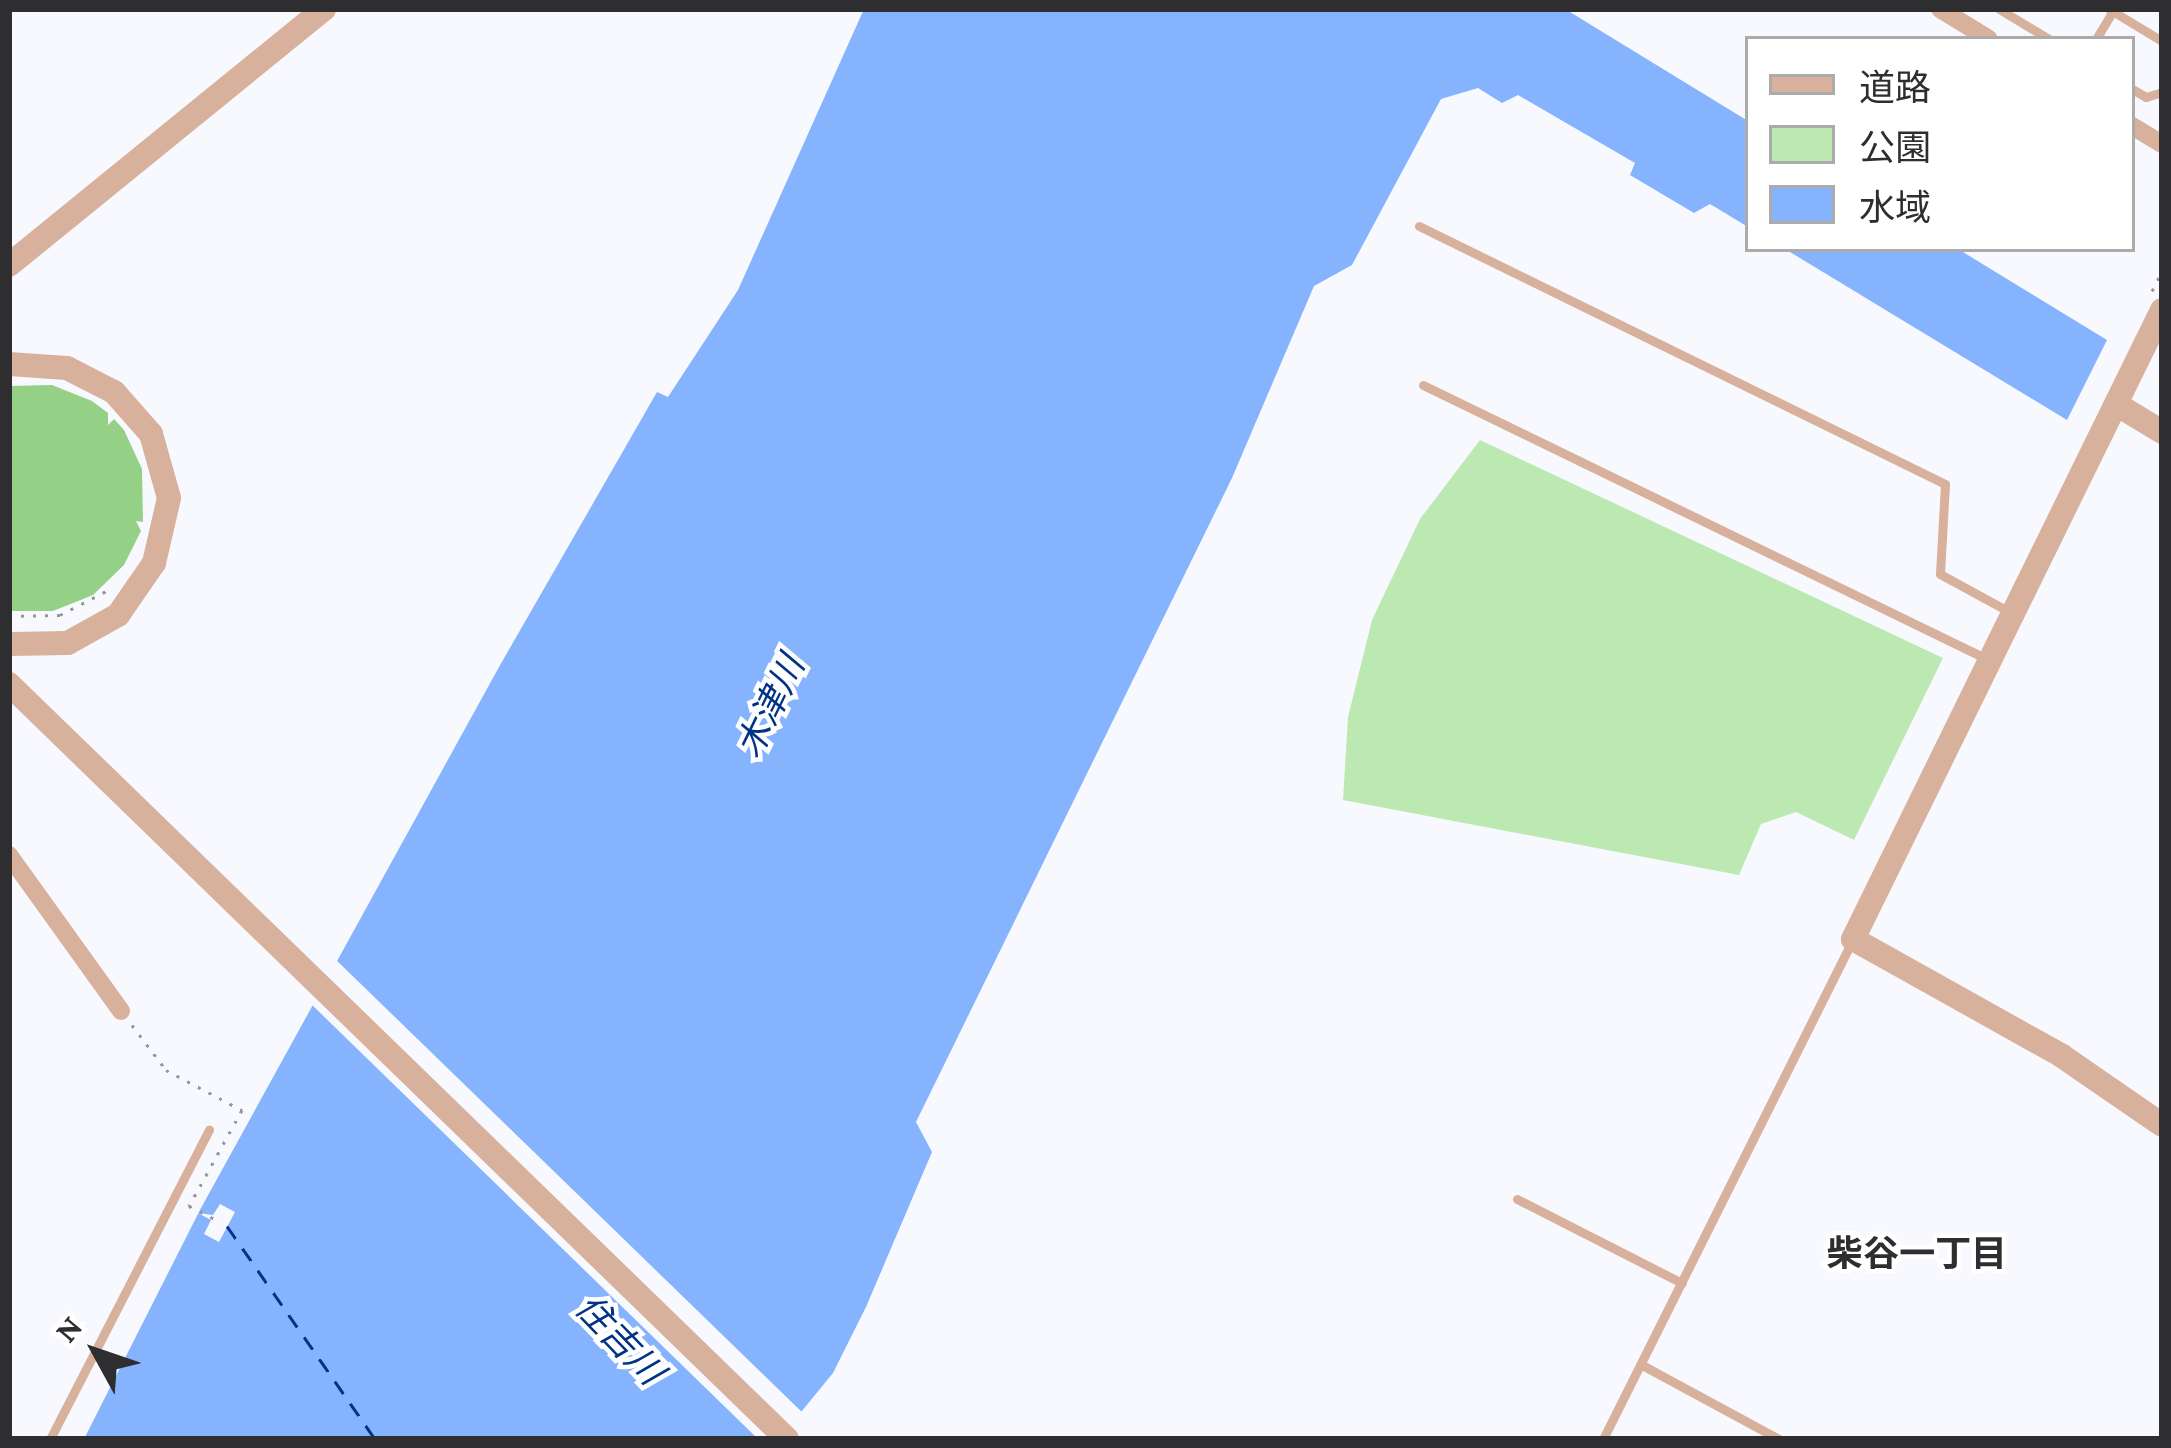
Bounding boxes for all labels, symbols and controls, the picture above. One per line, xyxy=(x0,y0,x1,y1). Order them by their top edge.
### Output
legend xyxy=(1745,36,2135,252)
text: 道路 xyxy=(1859,68,1931,108)
text: 公園 xyxy=(1859,128,1931,168)
text: 水域 xyxy=(1859,188,1931,228)
water label: 木津川 xyxy=(728,649,814,765)
district label: 柴谷一丁目 xyxy=(1827,1233,2007,1277)
water label: 住吉川 xyxy=(566,1286,672,1394)
north arrow xyxy=(36,1292,156,1412)
text: N xyxy=(47,1308,89,1349)

